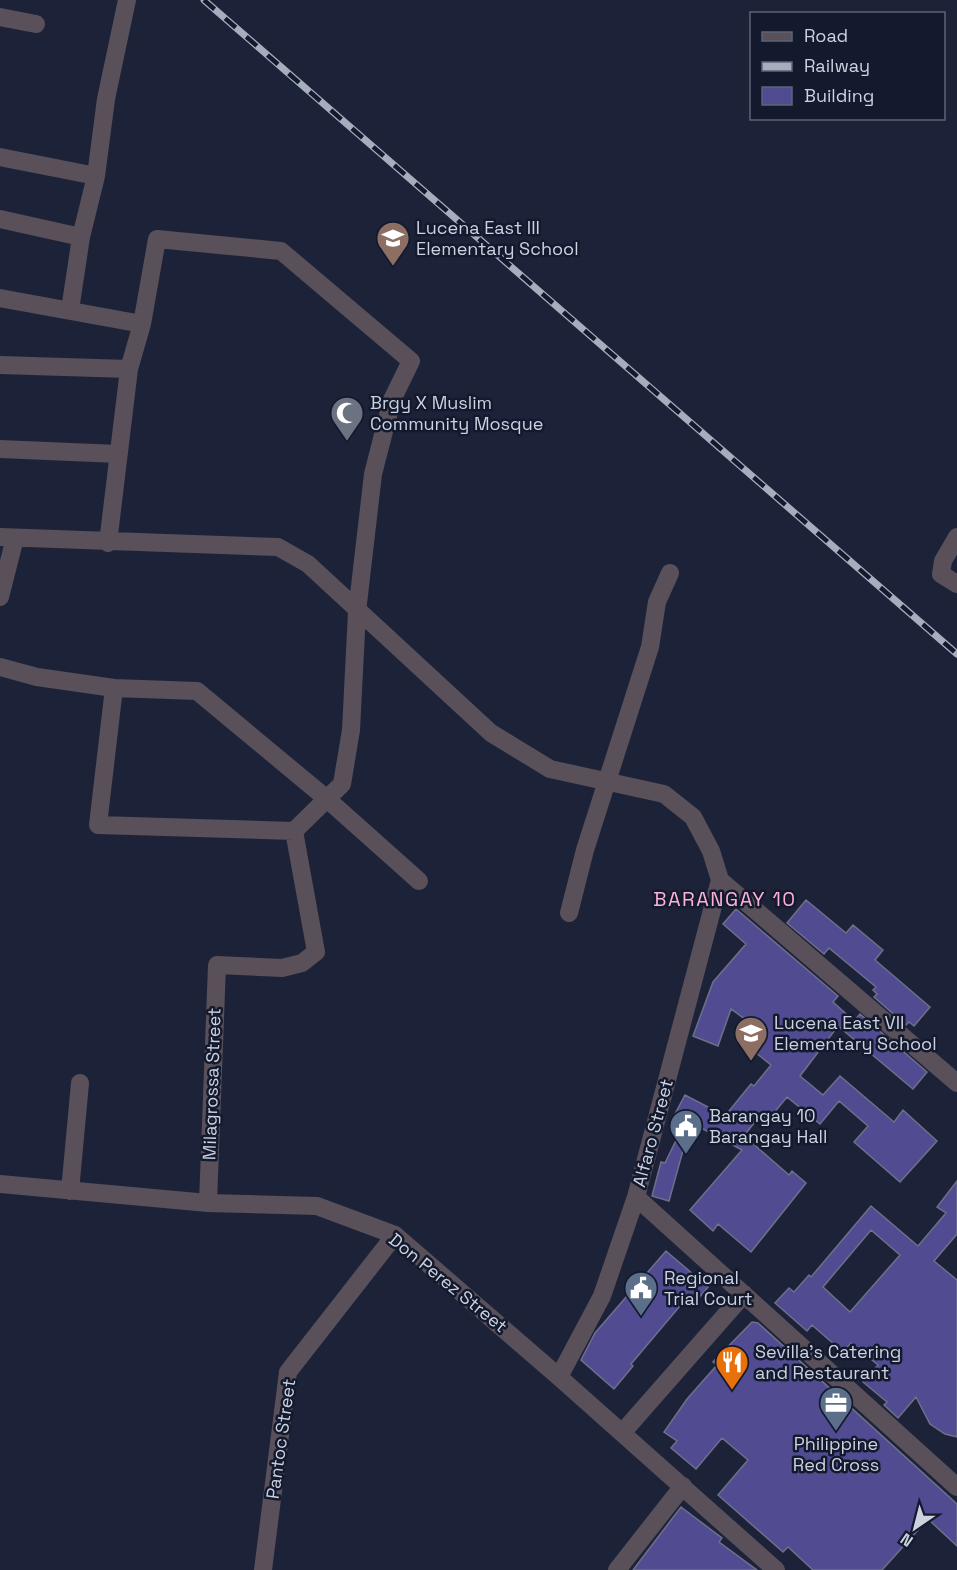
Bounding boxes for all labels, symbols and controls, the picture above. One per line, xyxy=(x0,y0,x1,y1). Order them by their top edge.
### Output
legend xyxy=(750,12,945,120)
text: Road xyxy=(804,24,848,47)
text: Railway xyxy=(804,54,870,77)
text: Building xyxy=(804,84,874,107)
place label: Lucena East III Elementary School xyxy=(416,216,579,260)
school or university icon: Lucena East III Elementary School xyxy=(375,220,411,267)
place label: Brgy X Muslim Community Mosque xyxy=(370,391,543,435)
mosque icon: Brgy X Muslim Community Mosque xyxy=(329,395,365,442)
district label: BARANGAY 10 xyxy=(653,886,797,912)
street label: Milagrossa Street xyxy=(197,1007,226,1161)
place label: Lucena East VII Elementary School xyxy=(774,1011,937,1055)
school or university icon: Lucena East VII Elementary School xyxy=(733,1015,769,1062)
street label: Alfaro Street xyxy=(627,1076,678,1190)
place label: Barangay 10 Barangay Hall xyxy=(709,1104,827,1148)
public building icon: Barangay 10 Barangay Hall xyxy=(668,1108,704,1155)
street label: Don Perez Street xyxy=(384,1228,512,1337)
place label: Regional Trial Court xyxy=(664,1266,753,1310)
public building icon: Regional Trial Court xyxy=(623,1270,659,1317)
place label: Sevilla's Catering and Restaurant xyxy=(755,1340,901,1384)
restaurant icon: Sevilla's Catering and Restaurant xyxy=(714,1344,750,1391)
street label: Pantoc Street xyxy=(261,1377,300,1501)
office icon: Philippine Red Cross xyxy=(818,1385,854,1432)
place label: Philippine Red Cross xyxy=(793,1432,879,1476)
north arrow xyxy=(885,1498,945,1558)
text: N xyxy=(896,1528,917,1552)

